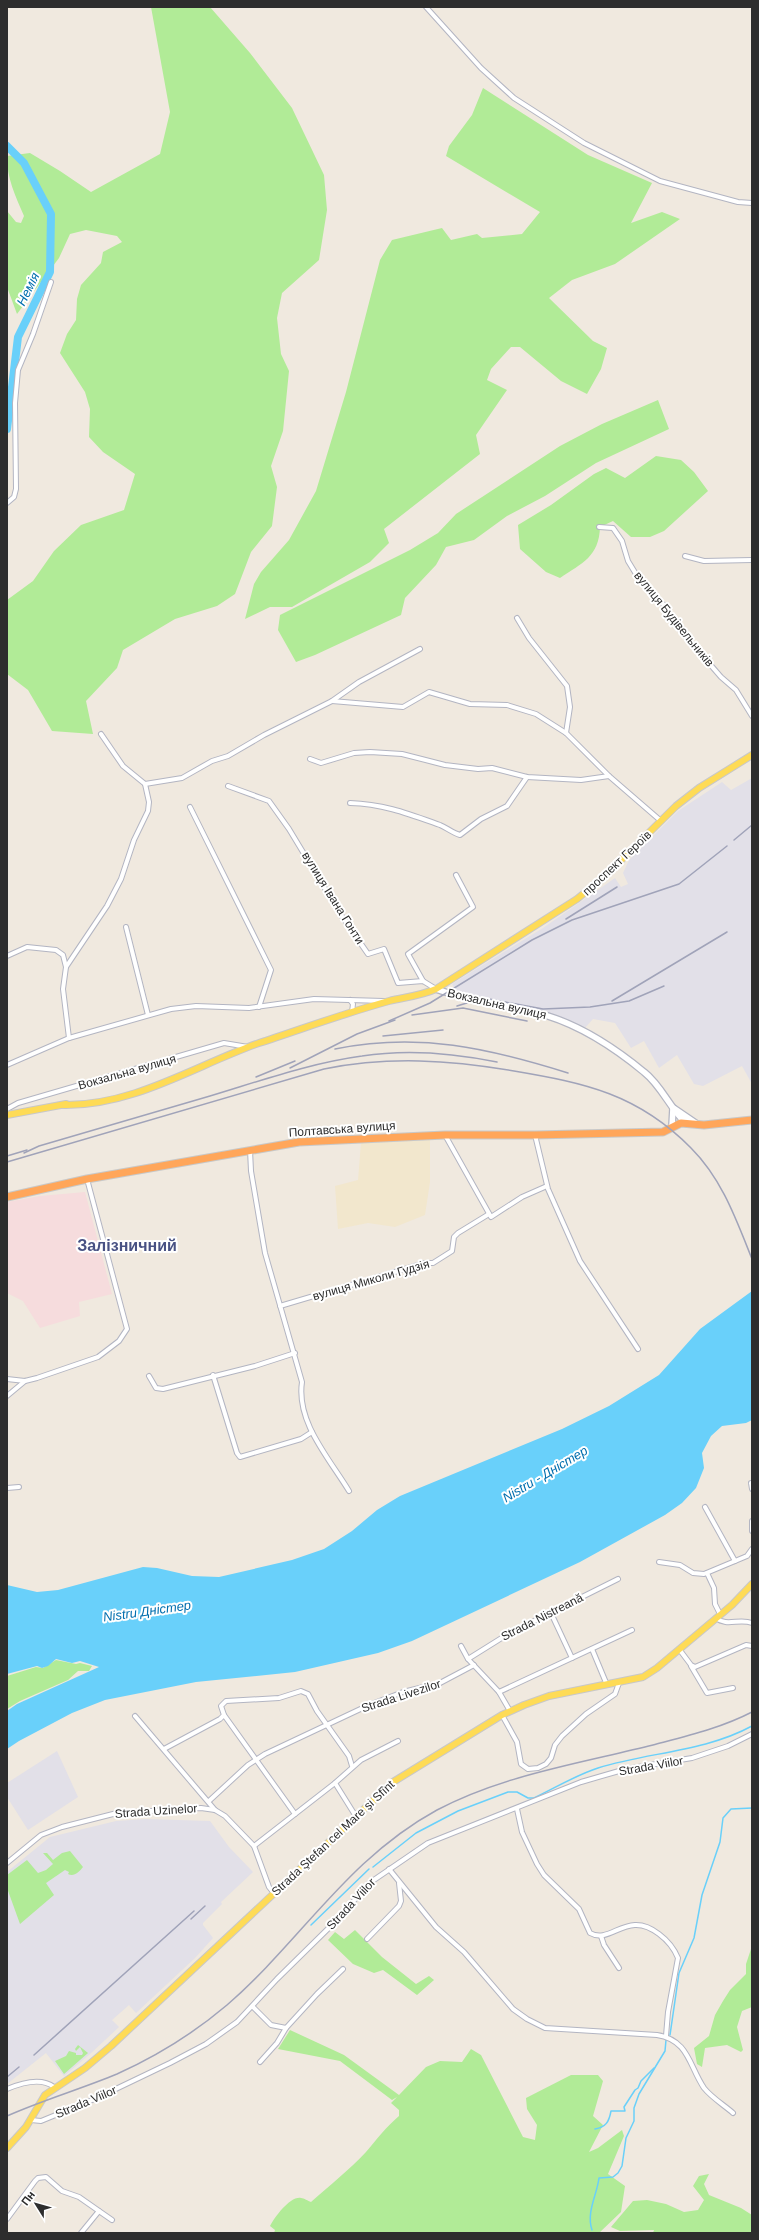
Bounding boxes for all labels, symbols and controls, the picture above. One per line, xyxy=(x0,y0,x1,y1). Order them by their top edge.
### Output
water label: Немія xyxy=(14,270,42,308)
street label: вулиця Будівельників xyxy=(631,569,717,669)
street label: проспект Героїв xyxy=(580,828,654,898)
street label: вулиця Івана Гонти xyxy=(299,849,367,947)
street label: Вокзальна вулиця xyxy=(446,986,548,1022)
street label: Вокзальна вулиця xyxy=(76,1051,178,1093)
street label: Полтавська вулиця xyxy=(288,1118,396,1140)
district label: Залізничний xyxy=(77,1237,177,1254)
street label: вулиця Миколи Гудзія xyxy=(311,1257,431,1303)
water label: Nistru - Дністер xyxy=(500,1443,590,1505)
street label: Strada Nistreană xyxy=(499,1590,586,1644)
water label: Nistru Дністер xyxy=(102,1597,192,1625)
street label: Strada Livezilor xyxy=(360,1677,442,1715)
street label: Strada Viilor xyxy=(618,1753,684,1779)
street label: Strada Ştefan cel Mare şi Sfînt xyxy=(269,1777,398,1899)
street label: Strada Uzinelor xyxy=(114,1801,198,1821)
street label: Strada Viilor xyxy=(324,1875,378,1933)
street label: Strada Viilor xyxy=(53,2083,119,2121)
north arrow xyxy=(16,2184,56,2224)
text: Пн xyxy=(19,2189,37,2207)

